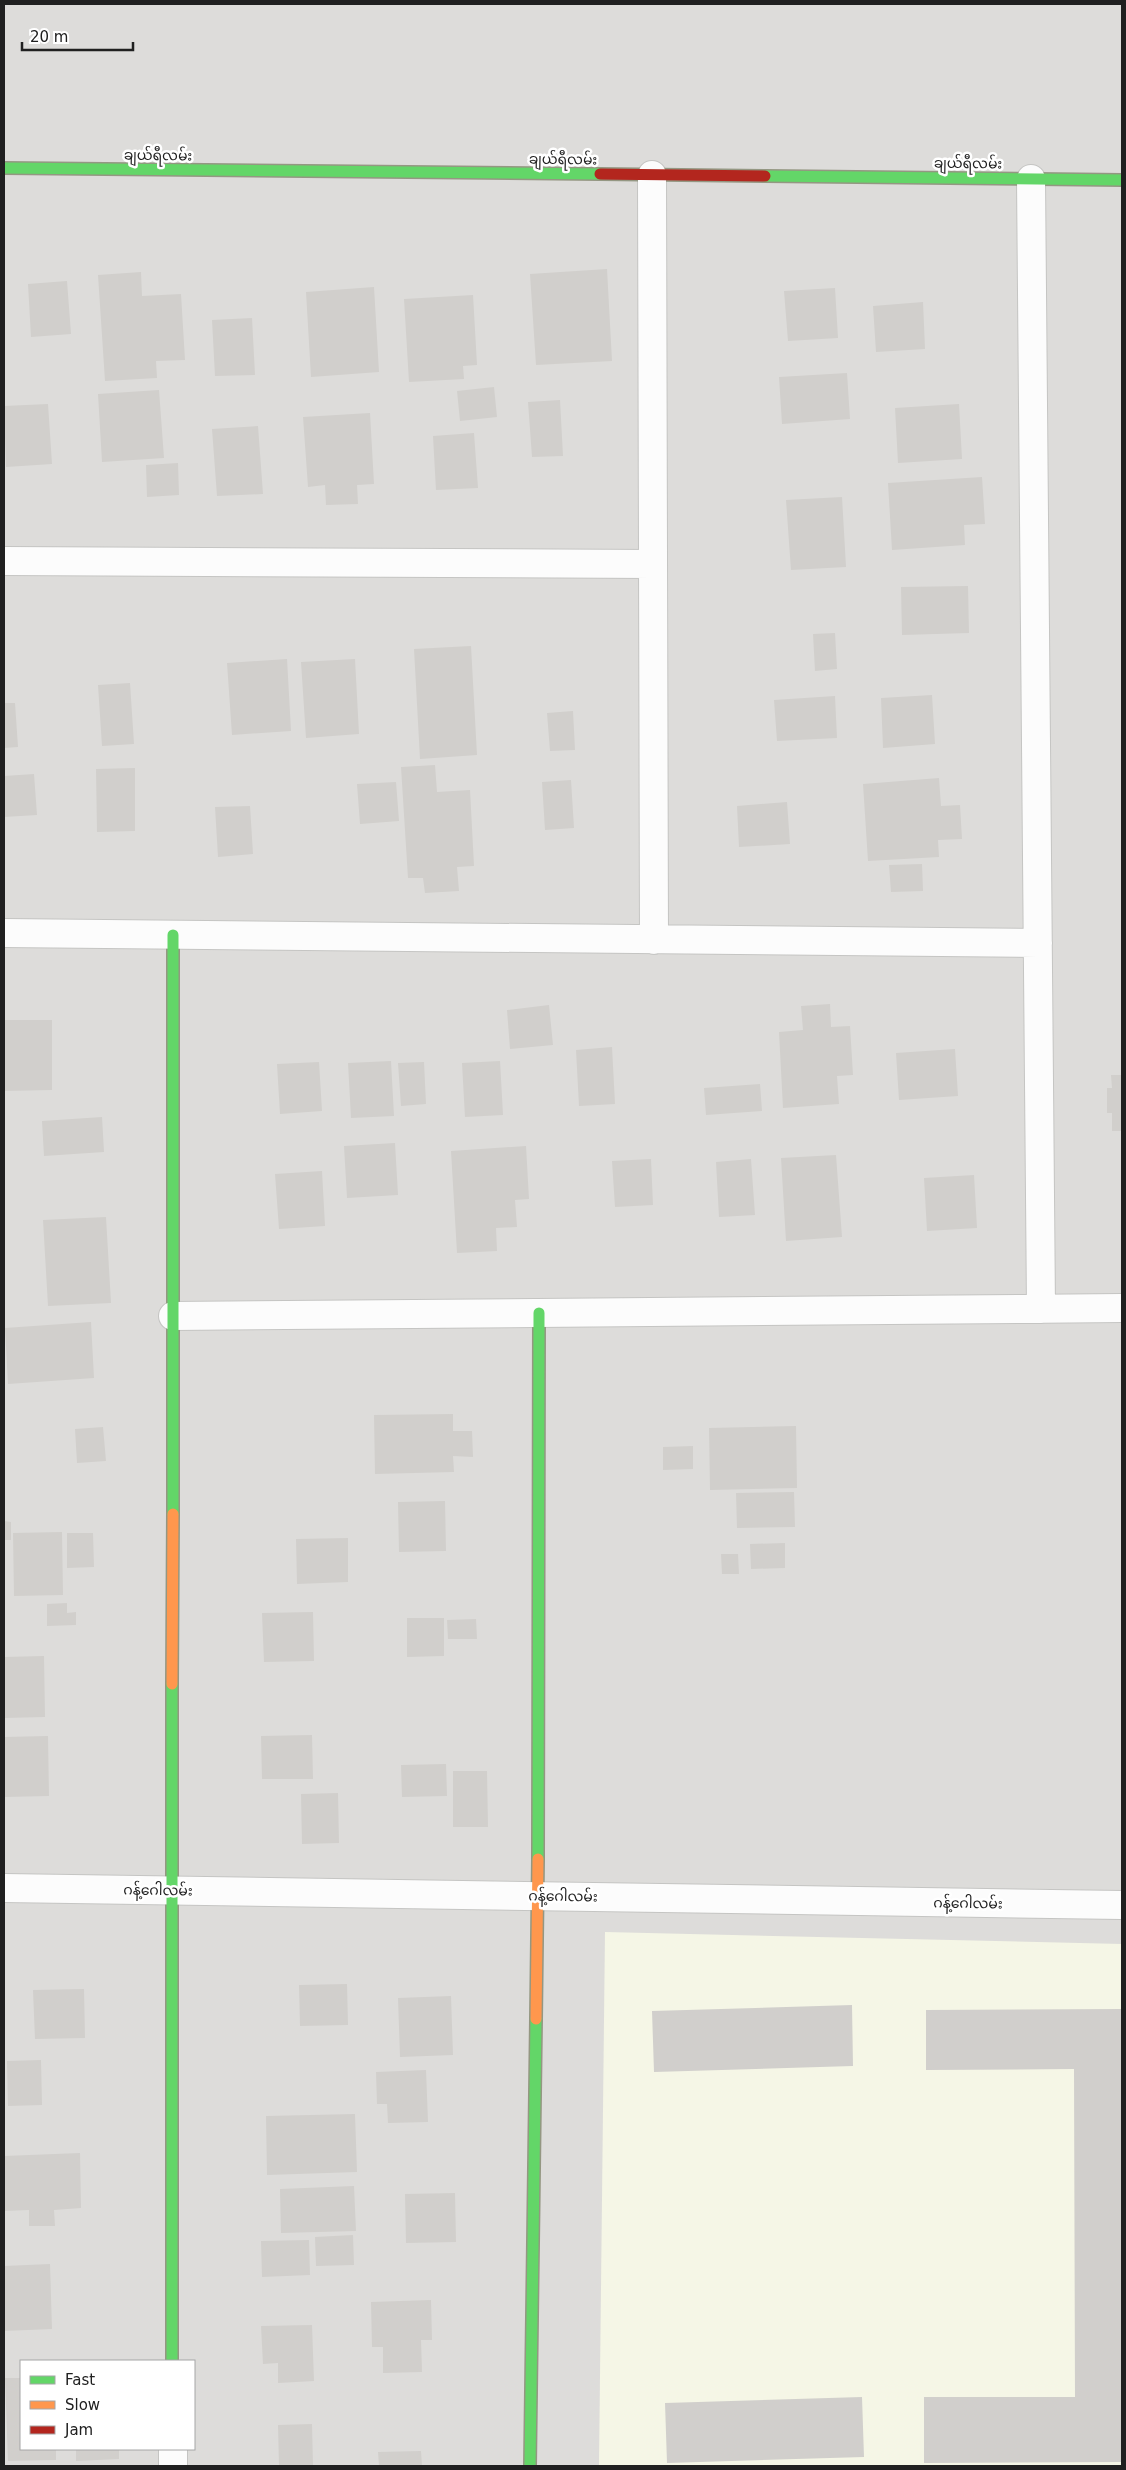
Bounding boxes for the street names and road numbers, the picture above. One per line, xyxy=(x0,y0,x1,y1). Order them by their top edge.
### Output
street label: ချယ်ရီလမ်း xyxy=(124,144,192,168)
street label: ချယ်ရီလမ်း xyxy=(529,148,597,172)
street label: ချယ်ရီလမ်း xyxy=(934,152,1002,176)
street label: ဂန့်ဂေါလမ်း xyxy=(123,1879,193,1903)
street label: ဂန့်ဂေါလမ်း xyxy=(528,1885,598,1909)
street label: ဂန့်ဂေါလမ်း xyxy=(933,1892,1003,1916)

